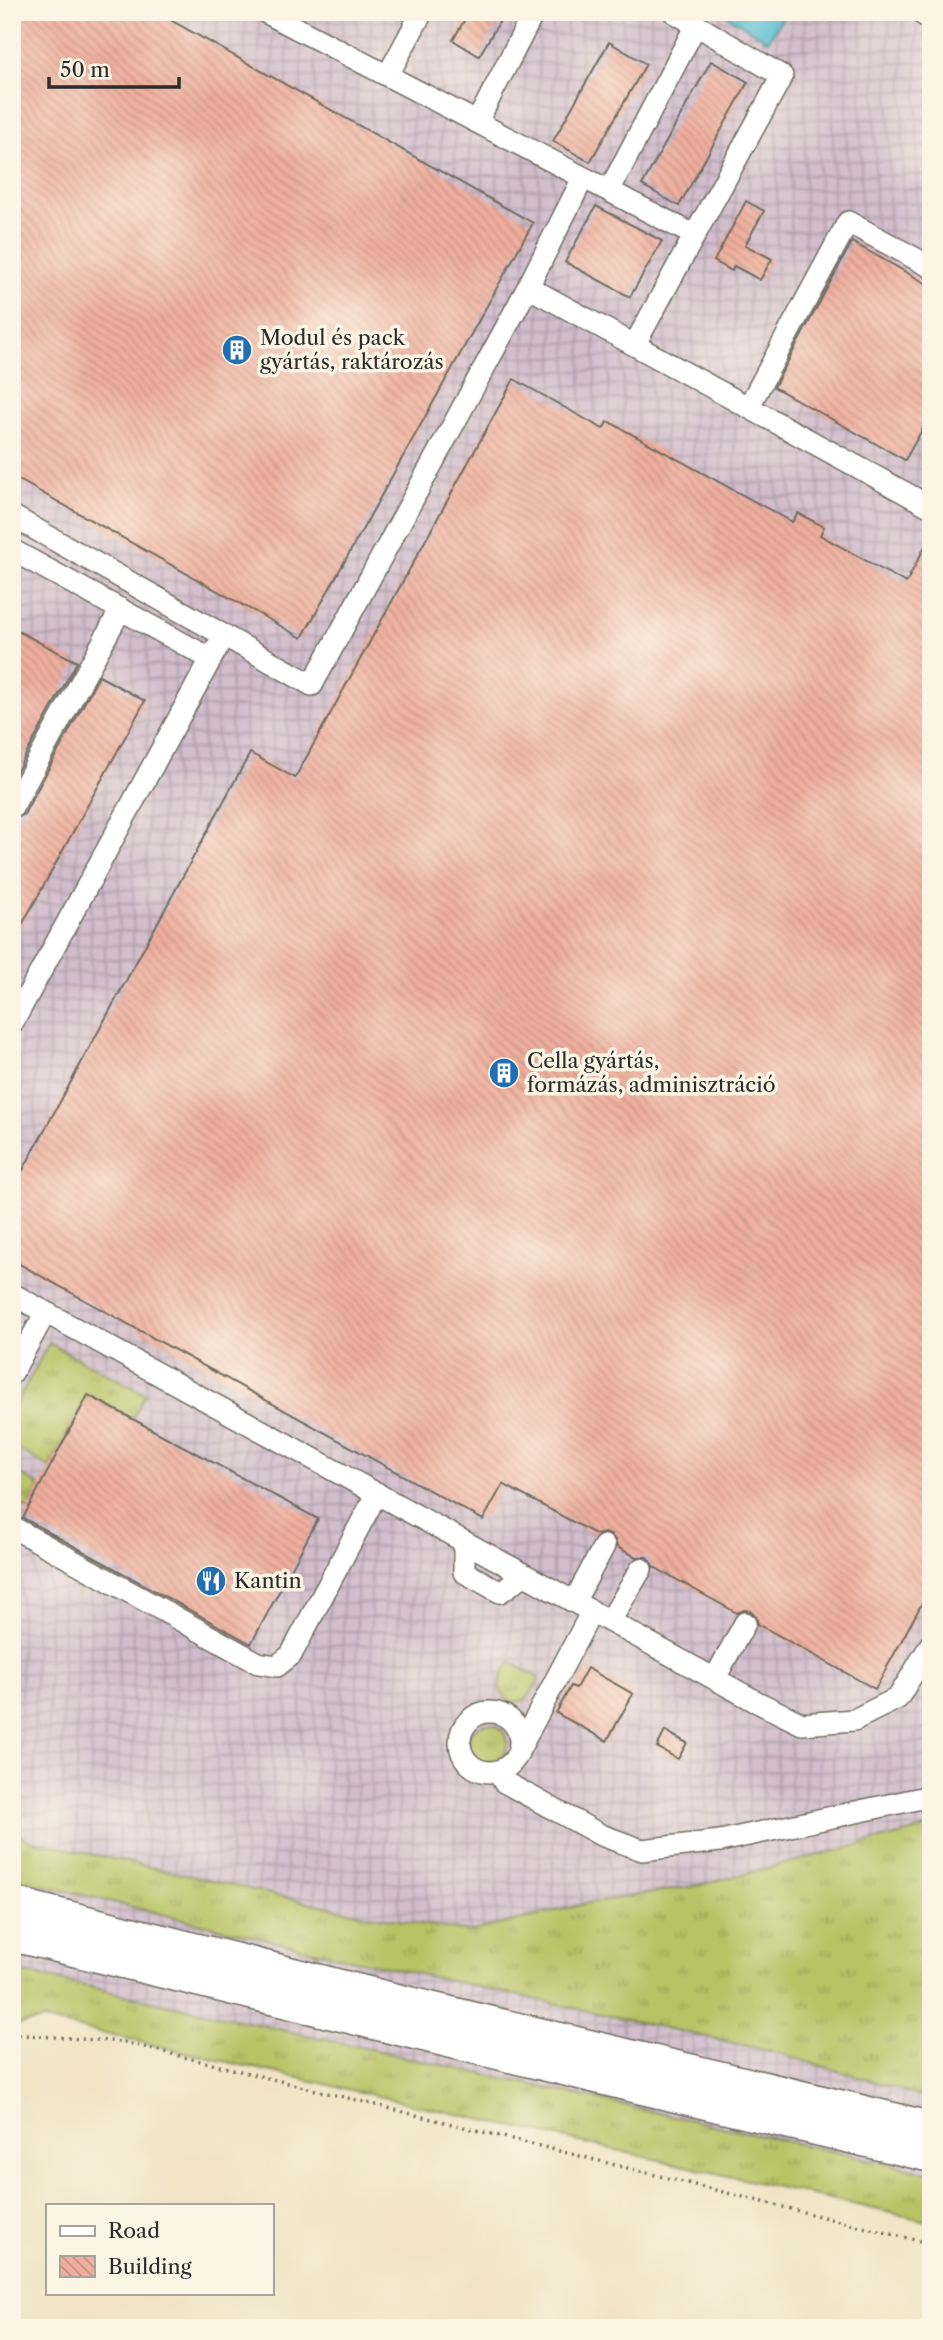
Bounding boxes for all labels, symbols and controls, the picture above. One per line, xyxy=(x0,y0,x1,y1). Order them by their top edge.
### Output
scale bar xyxy=(49,46,178,90)
text: 50 m xyxy=(60,57,110,82)
place label: Modul és pack gyártás, raktározás xyxy=(260,325,444,374)
building icon: Modul és pack gyártás, raktározás xyxy=(220,333,254,367)
place label: Cella gyártás, formázás, adminisztráció xyxy=(527,1048,776,1097)
building icon: Cella gyártás, formázás, adminisztráció xyxy=(487,1056,521,1090)
restaurant icon: Kantin xyxy=(194,1564,228,1598)
place label: Kantin xyxy=(234,1568,302,1593)
legend xyxy=(46,2204,273,2294)
text: Road xyxy=(108,2218,160,2243)
text: Building xyxy=(108,2254,193,2279)

